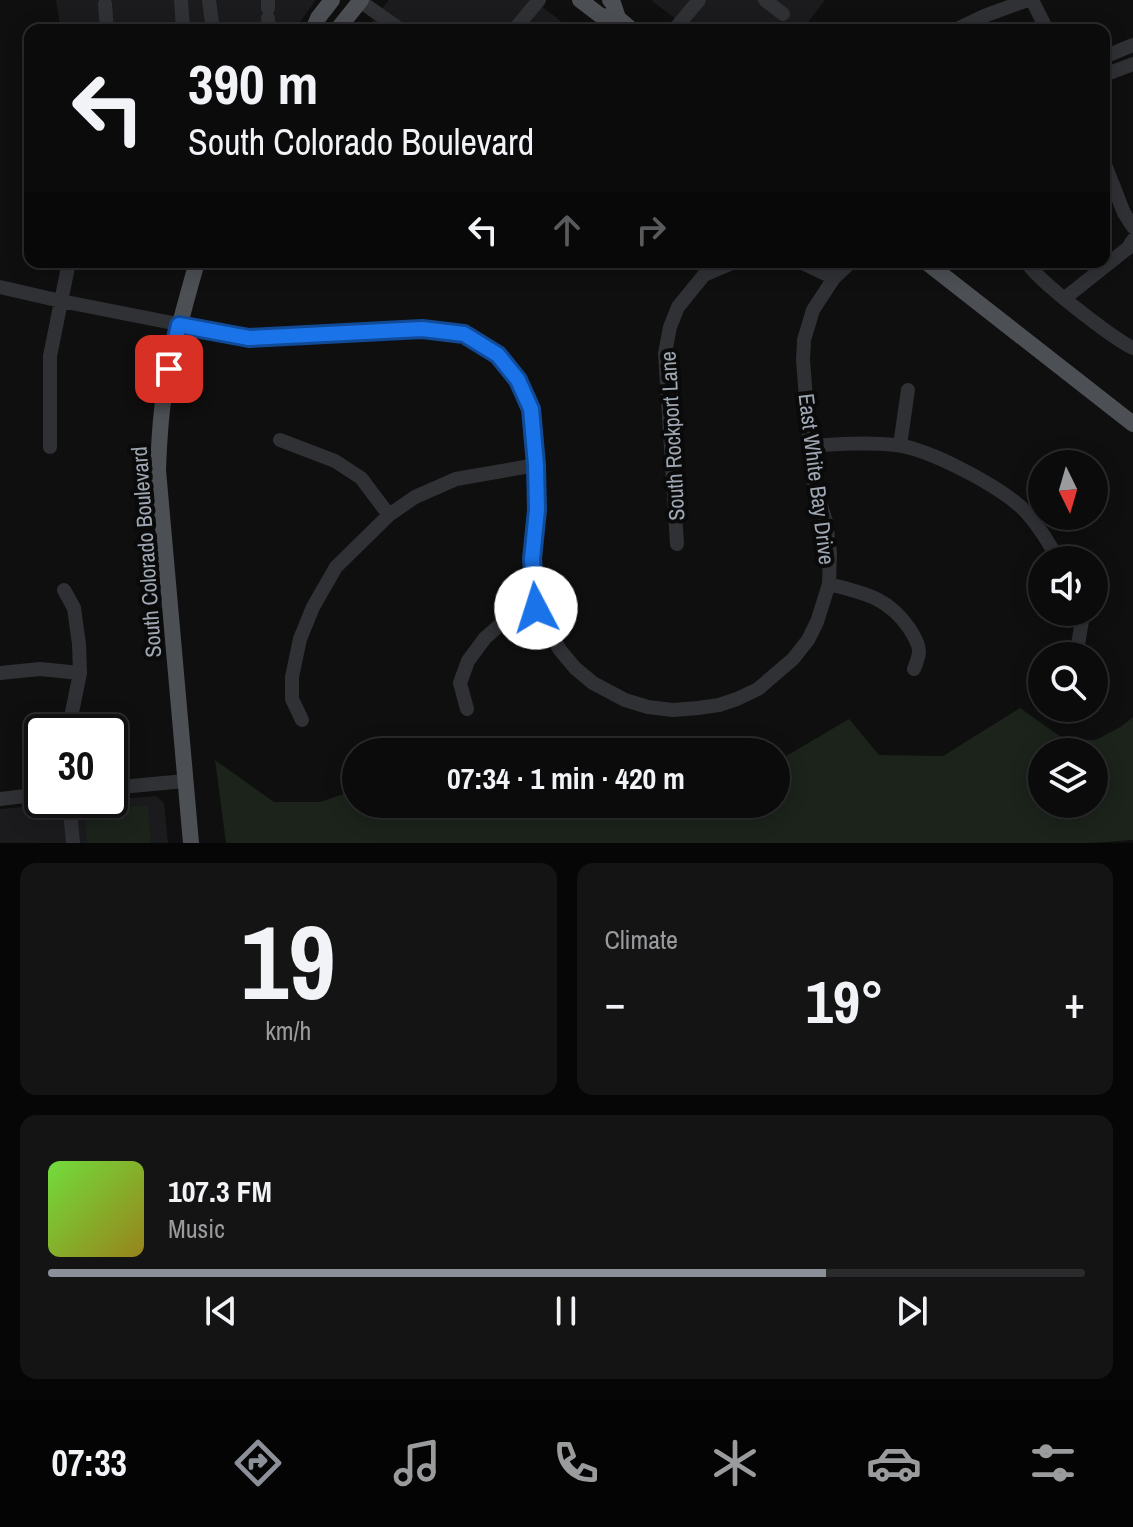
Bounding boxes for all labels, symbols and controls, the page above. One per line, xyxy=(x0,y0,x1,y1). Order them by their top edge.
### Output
text: 390 m xyxy=(188,46,318,121)
icon: left xyxy=(56,56,160,160)
text: South Colorado Boulevard xyxy=(188,118,534,166)
icon: left xyxy=(461,208,505,252)
icon: ahead xyxy=(545,208,589,252)
icon: right xyxy=(629,208,673,252)
pin xyxy=(135,335,203,403)
icon: arrive xyxy=(147,347,191,391)
street label: South Rockport Lane xyxy=(653,351,691,521)
street label: East White Bay Drive xyxy=(792,392,842,566)
street label: South Colorado Boulevard xyxy=(124,445,168,659)
north arrow xyxy=(1028,450,1108,530)
map controls xyxy=(1028,450,1108,818)
button: sound xyxy=(1028,546,1108,626)
position arrow xyxy=(494,566,578,650)
button: search xyxy=(1028,642,1108,722)
speed limit sign: 30 xyxy=(24,714,128,818)
button: layers xyxy=(1028,738,1108,818)
text: 07:34 · 1 min · 420 m xyxy=(447,758,685,798)
text: 19 xyxy=(241,891,336,1031)
text: Climate xyxy=(605,922,678,957)
text: 19° xyxy=(805,961,884,1042)
text: − xyxy=(605,972,626,1032)
text: + xyxy=(1064,972,1085,1032)
text: km/h xyxy=(265,1013,311,1048)
text: 107.3 FM xyxy=(168,1171,272,1211)
text: Music xyxy=(168,1211,225,1246)
icon: previous xyxy=(199,1289,243,1333)
icon: pause xyxy=(544,1289,588,1333)
icon: next xyxy=(890,1289,934,1333)
icon: directions xyxy=(230,1435,286,1491)
icon: music xyxy=(389,1435,445,1491)
icon: phone xyxy=(548,1435,604,1491)
icon: climate xyxy=(707,1435,763,1491)
icon: car xyxy=(866,1435,922,1491)
icon: filters xyxy=(1025,1435,1081,1491)
text: 07:33 xyxy=(52,1439,127,1487)

